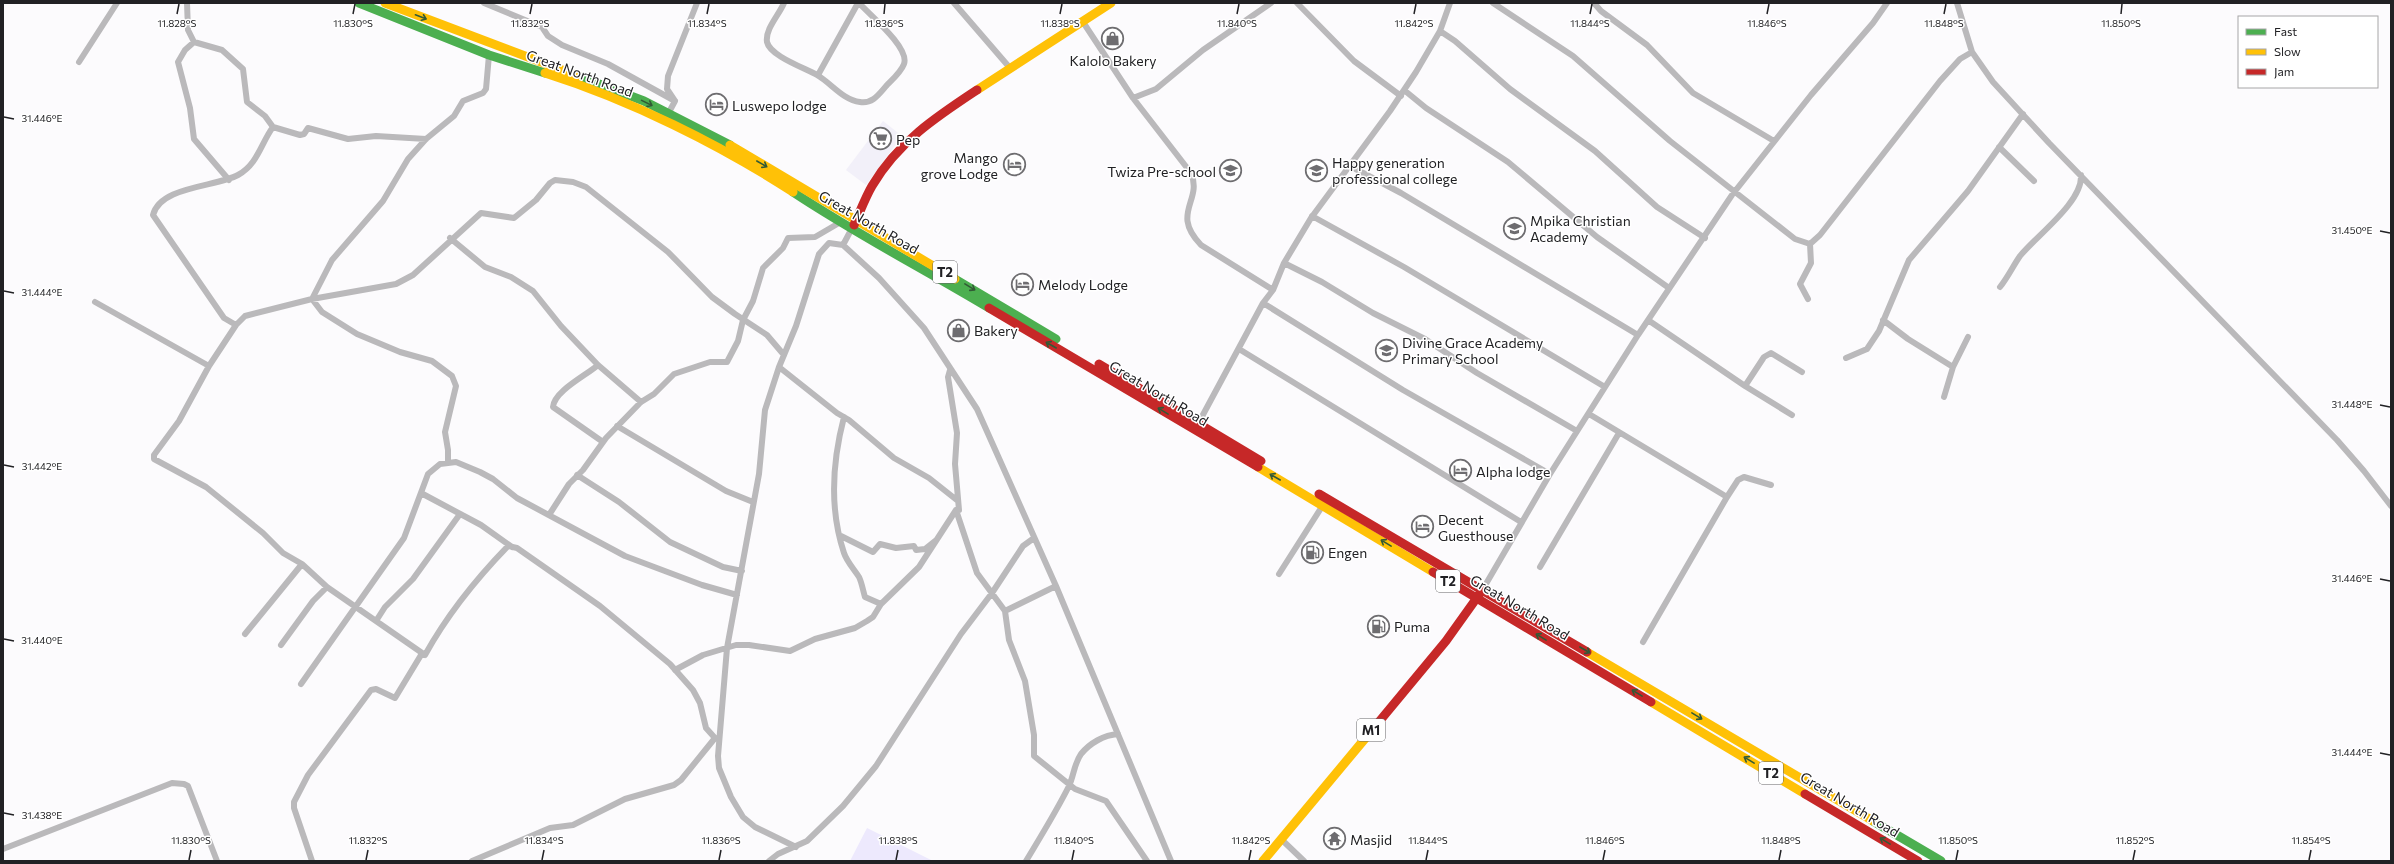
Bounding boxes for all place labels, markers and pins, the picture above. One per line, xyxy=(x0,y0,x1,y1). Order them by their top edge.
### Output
shop icon: Kalolo Bakery xyxy=(1100,25,1126,51)
place label: Kalolo Bakery xyxy=(1069,52,1157,69)
hotel icon: Luswepo lodge xyxy=(703,92,729,118)
place label: Luswepo lodge xyxy=(732,97,827,114)
supermarket icon: Pep xyxy=(868,126,894,152)
place label: Pep xyxy=(896,131,920,148)
place label: Mango grove Lodge xyxy=(921,149,998,182)
hotel icon: Mango grove Lodge xyxy=(1001,152,1027,178)
place label: Happy generation professional college xyxy=(1332,154,1457,187)
school or university icon: Happy generation professional college xyxy=(1303,157,1329,183)
school or university icon: Twiza Pre-school xyxy=(1218,158,1244,184)
place label: Twiza Pre-school xyxy=(1107,163,1216,180)
place label: Mpika Christian Academy xyxy=(1530,212,1631,245)
school or university icon: Mpika Christian Academy xyxy=(1502,215,1528,241)
hotel icon: Melody Lodge xyxy=(1010,271,1036,297)
place label: Melody Lodge xyxy=(1038,276,1128,293)
shop icon: Bakery xyxy=(945,317,971,343)
place label: Bakery xyxy=(974,322,1018,339)
place label: Divine Grace Academy Primary School xyxy=(1402,334,1543,367)
school or university icon: Divine Grace Academy Primary School xyxy=(1373,337,1399,363)
hotel icon: Alpha lodge xyxy=(1448,458,1474,484)
place label: Alpha lodge xyxy=(1476,463,1550,480)
place label: Decent Guesthouse xyxy=(1438,511,1514,544)
hotel icon: Decent Guesthouse xyxy=(1410,514,1436,540)
fuel station icon: Engen xyxy=(1300,539,1326,565)
place label: Engen xyxy=(1328,544,1367,561)
fuel station icon: Puma xyxy=(1365,613,1391,639)
place label: Puma xyxy=(1394,618,1430,635)
temple icon: Masjid xyxy=(1321,826,1347,852)
place label: Masjid xyxy=(1350,831,1392,848)

